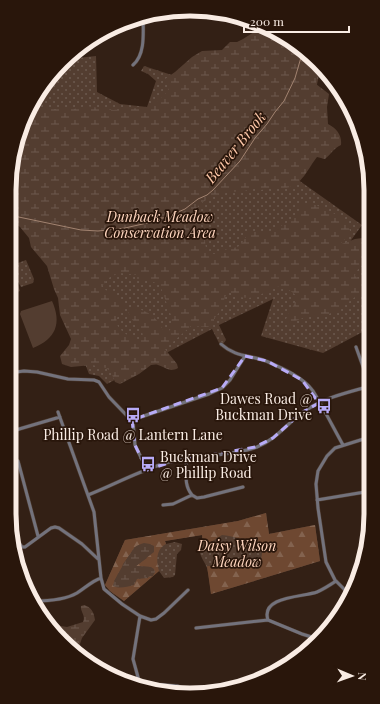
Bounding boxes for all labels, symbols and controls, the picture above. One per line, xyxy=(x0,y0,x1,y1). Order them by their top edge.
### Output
scale bar xyxy=(244,8,349,34)
text: 200 m xyxy=(250,13,284,29)
water label: Beaver Brook xyxy=(199,107,270,188)
park label: Dunback Meadow Conservation Area xyxy=(104,207,216,242)
place label: Dawes Road @ Buckman Drive xyxy=(215,389,312,424)
bus stop icon: Dawes Road @ Buckman Drive xyxy=(315,397,333,415)
bus stop icon: Phillip Road @ Lantern Lane xyxy=(124,406,142,424)
place label: Phillip Road @ Lantern Lane xyxy=(43,425,223,444)
place label: Buckman Drive @ Phillip Road xyxy=(160,447,257,482)
bus stop icon: Buckman Drive @ Phillip Road xyxy=(139,455,157,473)
park label: Daisy Wilson Meadow xyxy=(197,536,276,571)
north arrow xyxy=(332,656,372,696)
text: N xyxy=(355,672,370,681)

